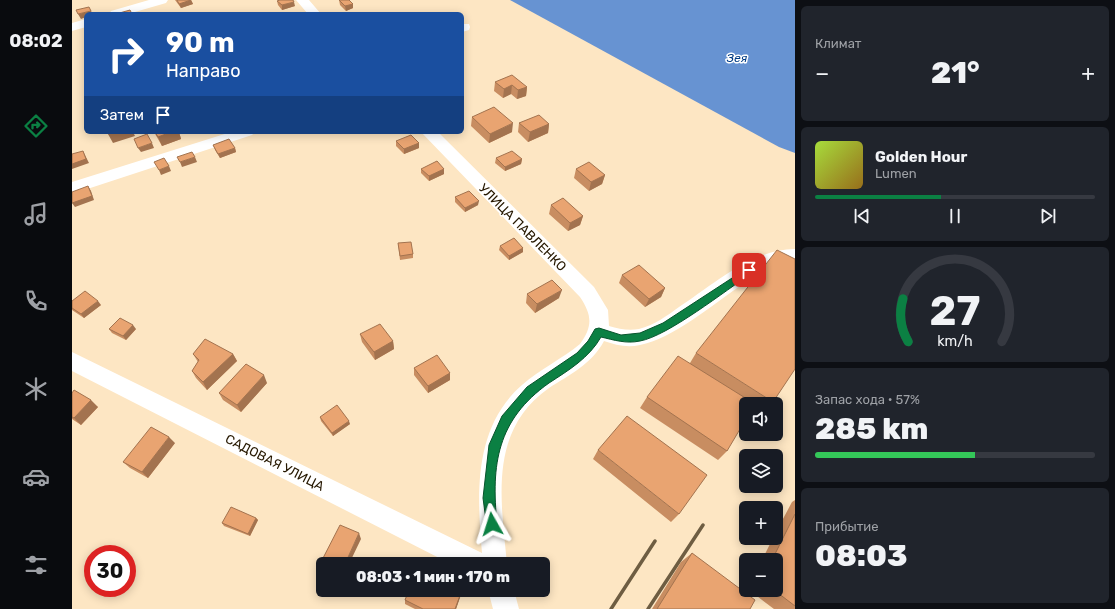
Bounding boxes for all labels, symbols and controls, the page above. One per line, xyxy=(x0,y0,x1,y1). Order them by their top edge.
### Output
text: 90 m xyxy=(166,26,235,59)
icon: right xyxy=(100,28,152,80)
text: 08:02 xyxy=(9,30,63,52)
text: Климат xyxy=(815,36,861,51)
water label: Зея xyxy=(726,51,748,65)
text: 21° xyxy=(931,55,980,91)
text: Направо xyxy=(166,60,241,82)
text: − xyxy=(815,60,829,87)
text: + xyxy=(1081,60,1095,87)
icon: arrive xyxy=(152,104,174,126)
text: Затем xyxy=(100,106,144,124)
icon: directions xyxy=(22,112,50,140)
text: Golden Hour xyxy=(875,148,967,166)
text: Lumen xyxy=(875,166,917,181)
street label: УЛИЦА ПАВЛЕНКО xyxy=(476,181,570,274)
icon: music xyxy=(22,200,50,228)
icon: previous xyxy=(851,205,873,227)
icon: pause xyxy=(944,205,966,227)
icon: next xyxy=(1037,205,1059,227)
pin xyxy=(732,253,766,287)
icon: arrive xyxy=(738,259,760,281)
text: 27 xyxy=(930,286,980,335)
icon: phone xyxy=(22,287,50,315)
text: km/h xyxy=(937,333,973,350)
icon: climate xyxy=(22,375,50,403)
text: Запас хода · 57% xyxy=(815,392,920,407)
map controls xyxy=(739,397,783,597)
button: sound xyxy=(739,397,783,441)
text: 285 km xyxy=(815,411,928,447)
street label: САДОВАЯ УЛИЦА xyxy=(223,431,327,494)
button: layers xyxy=(739,449,783,493)
icon: car xyxy=(22,463,50,491)
button: + xyxy=(739,501,783,545)
position arrow xyxy=(471,503,513,545)
text: Прибытие xyxy=(815,519,879,534)
text: 08:03 xyxy=(815,538,908,574)
speed limit sign: 30 xyxy=(84,545,136,597)
icon: filters xyxy=(22,551,50,579)
button: − xyxy=(739,553,783,597)
text: 08:03 · 1 мин · 170 m xyxy=(356,568,510,586)

